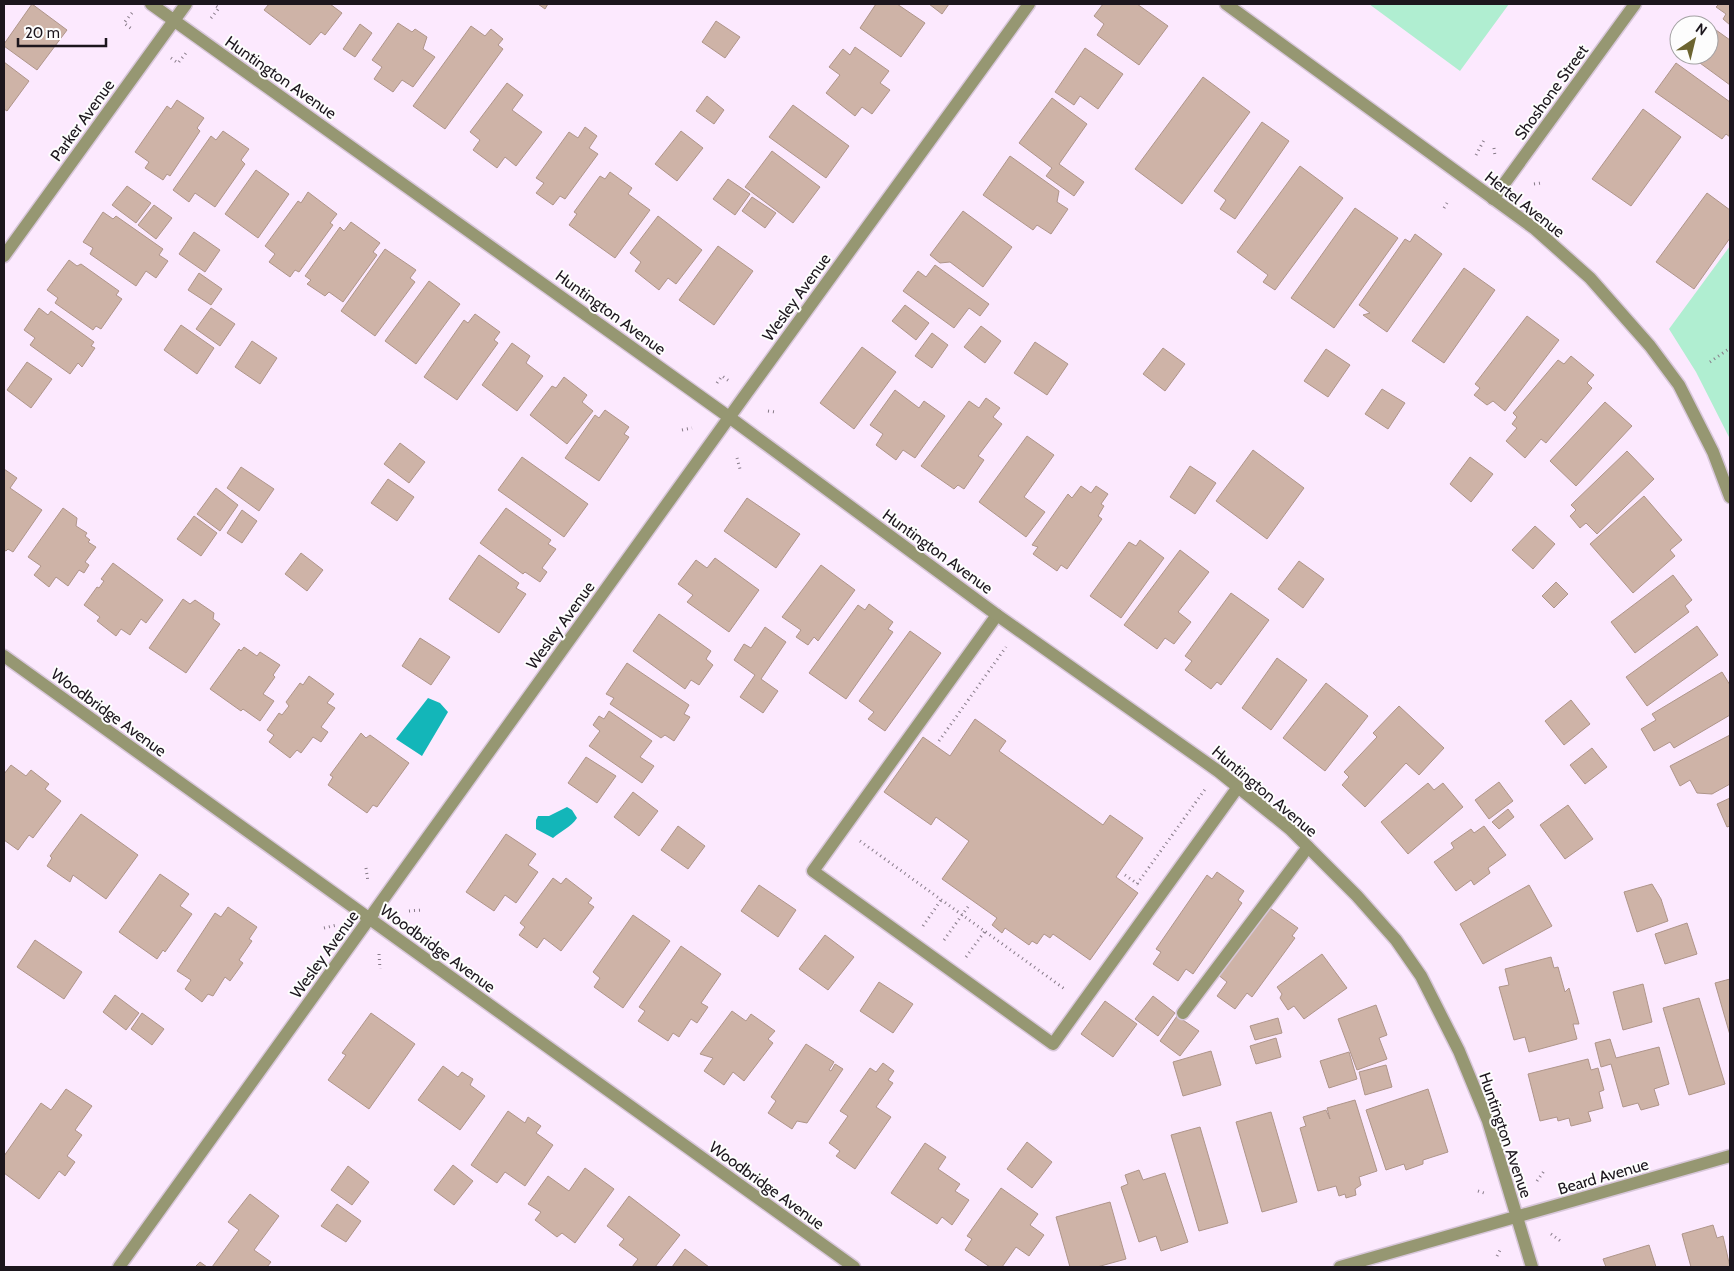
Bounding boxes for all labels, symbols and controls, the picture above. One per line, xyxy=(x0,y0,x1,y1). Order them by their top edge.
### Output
scale bar xyxy=(18,15,105,47)
north arrow xyxy=(1669,15,1719,65)
text: N xyxy=(1692,19,1711,40)
text: 20 m xyxy=(25,24,60,42)
street label: Huntington Avenue xyxy=(221,32,340,123)
street label: Shoshone Street xyxy=(1511,41,1593,143)
street label: Parker Avenue xyxy=(46,76,118,165)
street label: Hertel Avenue xyxy=(1481,167,1568,241)
street label: Wesley Avenue xyxy=(758,250,835,345)
street label: Huntington Avenue xyxy=(552,266,669,359)
street label: Huntington Avenue xyxy=(879,505,996,598)
street label: Wesley Avenue xyxy=(522,578,599,673)
street label: Woodbridge Avenue xyxy=(47,664,170,761)
street label: Huntington Avenue xyxy=(1208,742,1321,841)
street label: Woodbridge Avenue xyxy=(376,900,499,997)
street label: Wesley Avenue xyxy=(286,907,363,1002)
street label: Huntington Avenue xyxy=(1475,1070,1536,1200)
street label: Woodbridge Avenue xyxy=(705,1137,828,1234)
street label: Beard Avenue xyxy=(1556,1154,1651,1198)

